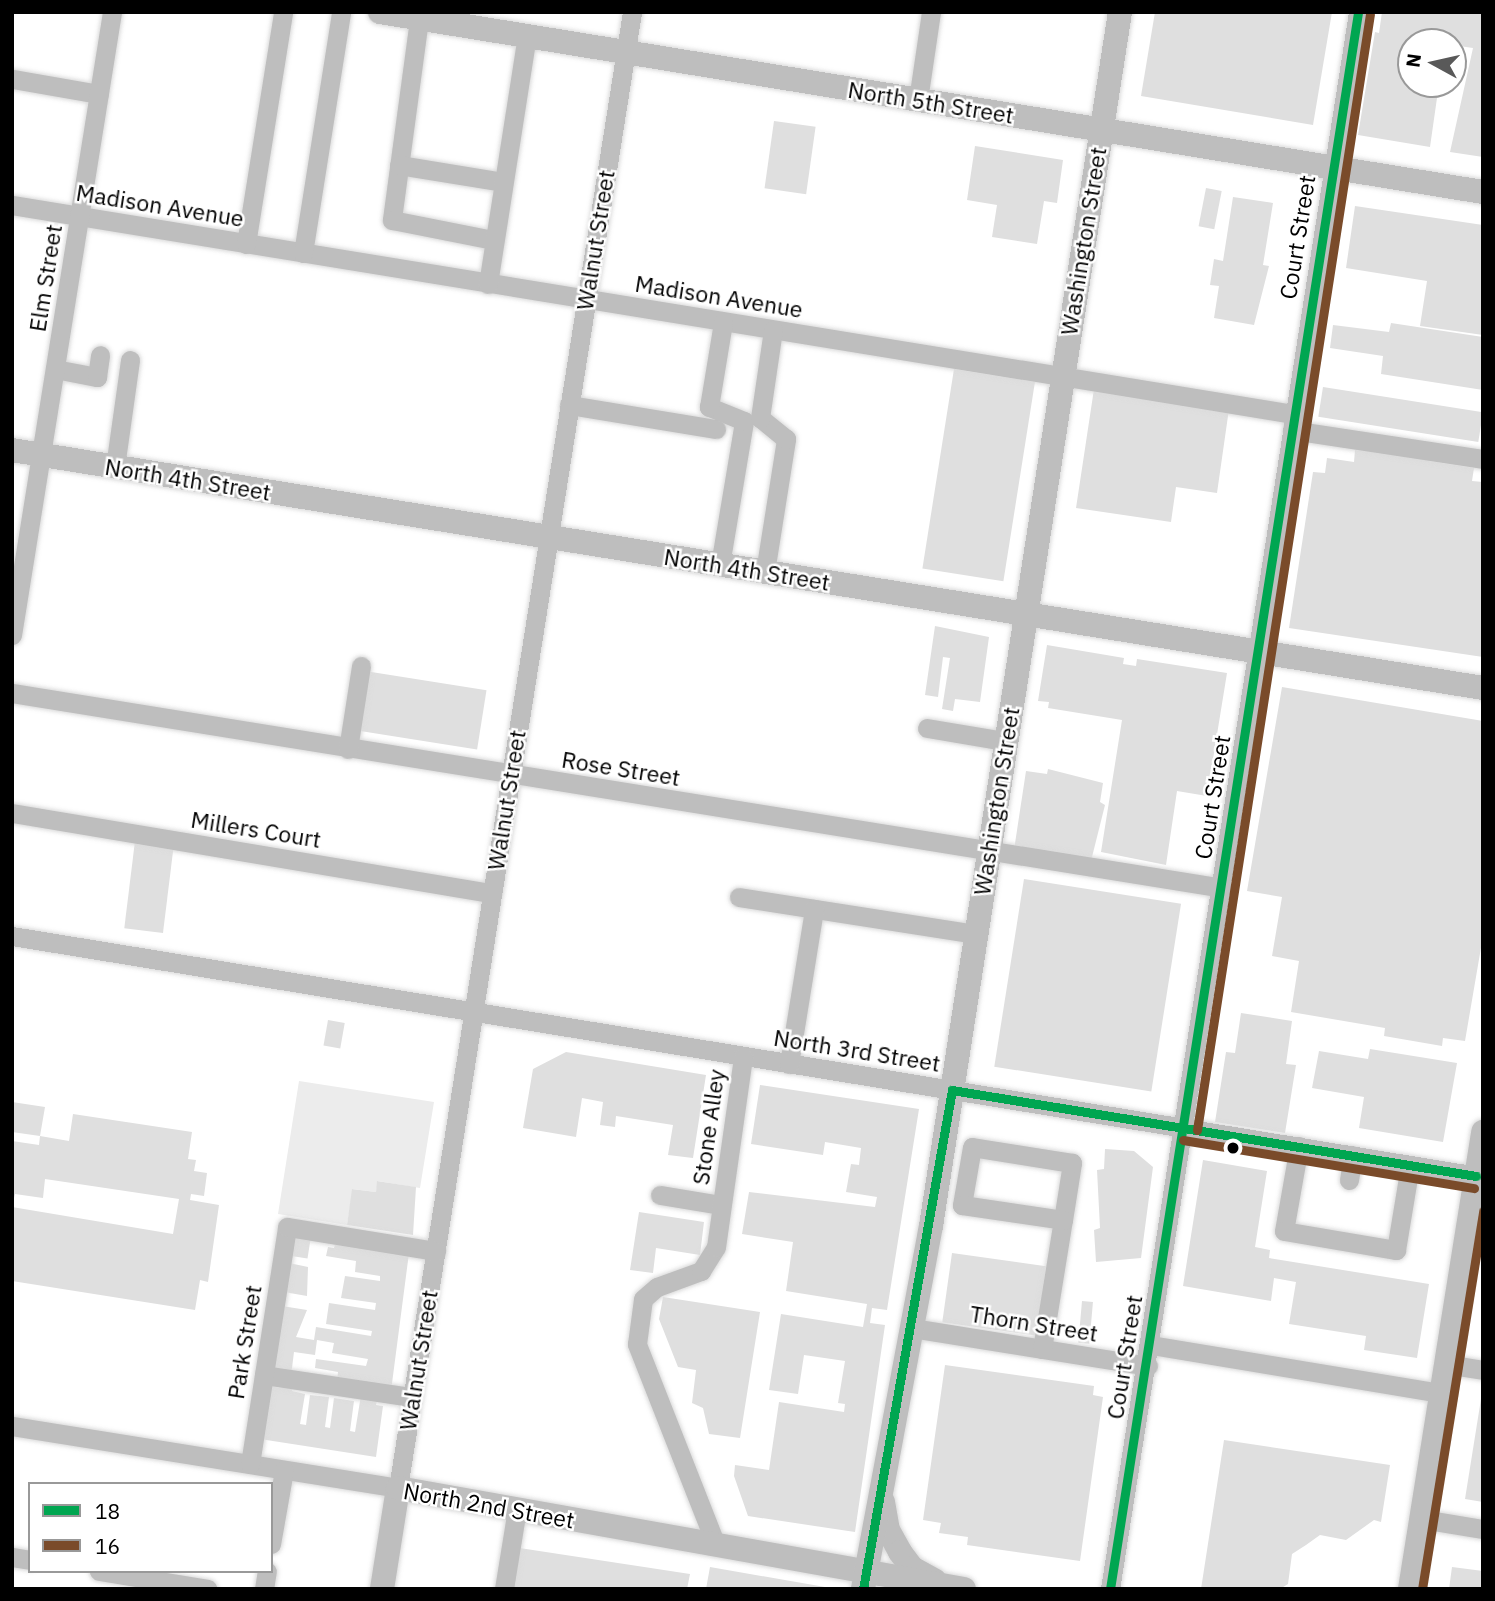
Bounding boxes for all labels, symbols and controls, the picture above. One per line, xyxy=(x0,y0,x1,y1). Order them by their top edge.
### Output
north arrow xyxy=(1397,28,1467,98)
text: N xyxy=(1400,52,1426,69)
street label: North 5th Street xyxy=(846,75,1016,129)
street label: Washington Street xyxy=(1054,145,1112,337)
street label: Walnut Street xyxy=(570,168,620,312)
street label: Court Street xyxy=(1274,173,1320,301)
street label: Madison Avenue xyxy=(74,178,246,232)
street label: Elm Street xyxy=(23,222,67,334)
street label: Madison Avenue xyxy=(633,269,805,323)
street label: North 4th Street xyxy=(103,452,273,506)
street label: North 4th Street xyxy=(662,542,832,596)
street label: Washington Street xyxy=(967,705,1025,897)
street label: Walnut Street xyxy=(481,728,531,872)
street label: Court Street xyxy=(1189,733,1235,861)
street label: Rose Street xyxy=(560,745,682,791)
street label: Millers Court xyxy=(189,805,323,853)
street label: North 3rd Street xyxy=(772,1023,942,1077)
street label: Stone Alley xyxy=(686,1067,730,1187)
unlabelled marker xyxy=(1226,1141,1240,1155)
street label: Park Street xyxy=(221,1283,267,1401)
street label: Walnut Street xyxy=(393,1288,443,1432)
street label: Court Street xyxy=(1101,1293,1147,1421)
street label: Thorn Street xyxy=(968,1299,1100,1347)
street label: North 2nd Street xyxy=(401,1476,577,1534)
legend xyxy=(28,1482,273,1573)
text: 18 xyxy=(95,1497,120,1525)
text: 16 xyxy=(95,1532,120,1560)

